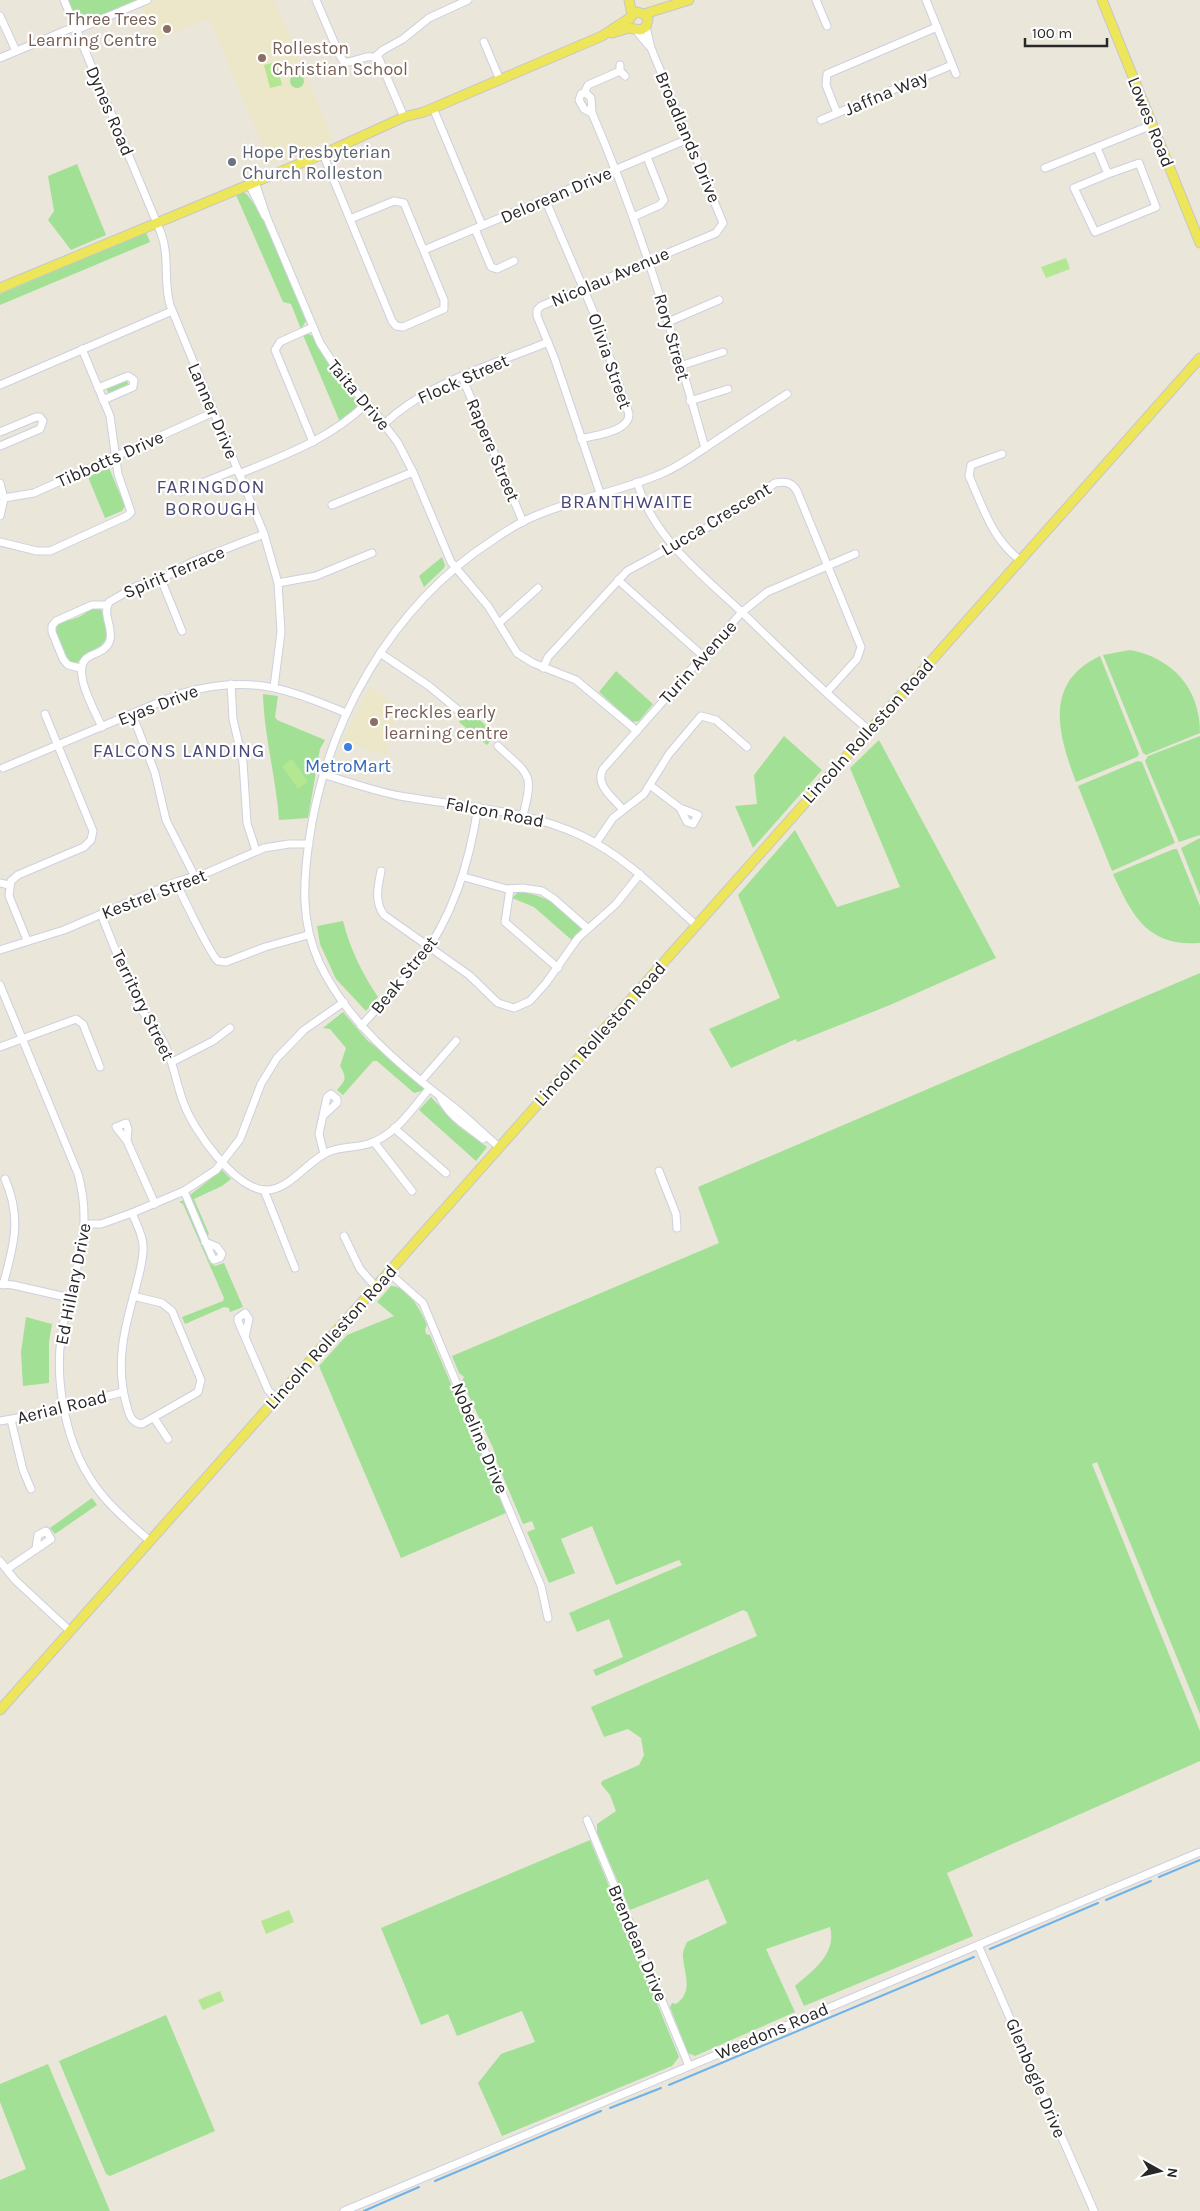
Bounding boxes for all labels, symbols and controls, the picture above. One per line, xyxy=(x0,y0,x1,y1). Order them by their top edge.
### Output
place label: Three Trees Learning Centre xyxy=(28,8,157,51)
scale bar xyxy=(1025,15,1108,47)
marker: Three Trees Learning Centre xyxy=(161,23,173,35)
text: 100 m xyxy=(1032,24,1072,42)
place label: Rolleston Christian School xyxy=(272,37,408,80)
marker: Rolleston Christian School xyxy=(256,52,268,64)
street label: Dynes Road xyxy=(81,63,139,159)
street label: Jaffna Way xyxy=(841,65,932,120)
street label: Broadlands Drive xyxy=(650,68,726,206)
street label: Lowes Road xyxy=(1123,74,1179,170)
place label: Hope Presbyterian Church Rolleston xyxy=(242,141,391,184)
marker: Hope Presbyterian Church Rolleston xyxy=(226,156,238,168)
street label: Delorean Drive xyxy=(497,162,615,228)
street label: Nicolau Avenue xyxy=(548,242,672,312)
street label: Rory Street xyxy=(649,291,695,383)
street label: Olivia Street xyxy=(583,310,637,412)
street label: Flock Street xyxy=(414,349,512,409)
street label: Taita Drive xyxy=(323,355,395,435)
street label: Lanner Drive xyxy=(183,360,243,462)
street label: Rapere Street xyxy=(461,395,525,505)
street label: Tibbotts Drive xyxy=(53,426,167,492)
district label: FARINGDON BOROUGH xyxy=(157,476,265,520)
street label: Lucca Crescent xyxy=(657,477,775,560)
district label: BRANTHWAITE xyxy=(560,491,694,513)
street label: Spirit Terrace xyxy=(120,541,228,603)
street label: Turin Avenue xyxy=(655,616,741,708)
street label: Lincoln Rolleston Road xyxy=(797,654,939,808)
street label: Eyas Drive xyxy=(115,680,201,730)
place label: Freckles early learning centre xyxy=(384,701,508,744)
marker: Freckles early learning centre xyxy=(368,716,380,728)
district label: FALCONS LANDING xyxy=(93,740,265,762)
marker: MetroMart xyxy=(342,741,354,753)
place label: MetroMart xyxy=(305,755,391,777)
street label: Falcon Road xyxy=(444,792,546,832)
street label: Kestrel Street xyxy=(98,864,210,924)
street label: Beak Street xyxy=(366,931,442,1019)
street label: Territory Street xyxy=(107,946,179,1064)
street label: Lincoln Rolleston Road xyxy=(529,957,671,1111)
street label: Ed Hillary Drive xyxy=(50,1221,96,1347)
street label: Lincoln Rolleston Road xyxy=(260,1260,402,1414)
street label: Nobeline Drive xyxy=(447,1379,513,1497)
street label: Aerial Road xyxy=(15,1385,109,1429)
street label: Brendean Drive xyxy=(603,1881,673,2005)
street label: Weedons Road xyxy=(712,1997,832,2065)
street label: Glenbogle Drive xyxy=(1001,2015,1071,2141)
north arrow xyxy=(1135,2146,1185,2196)
text: N xyxy=(1163,2167,1181,2179)

